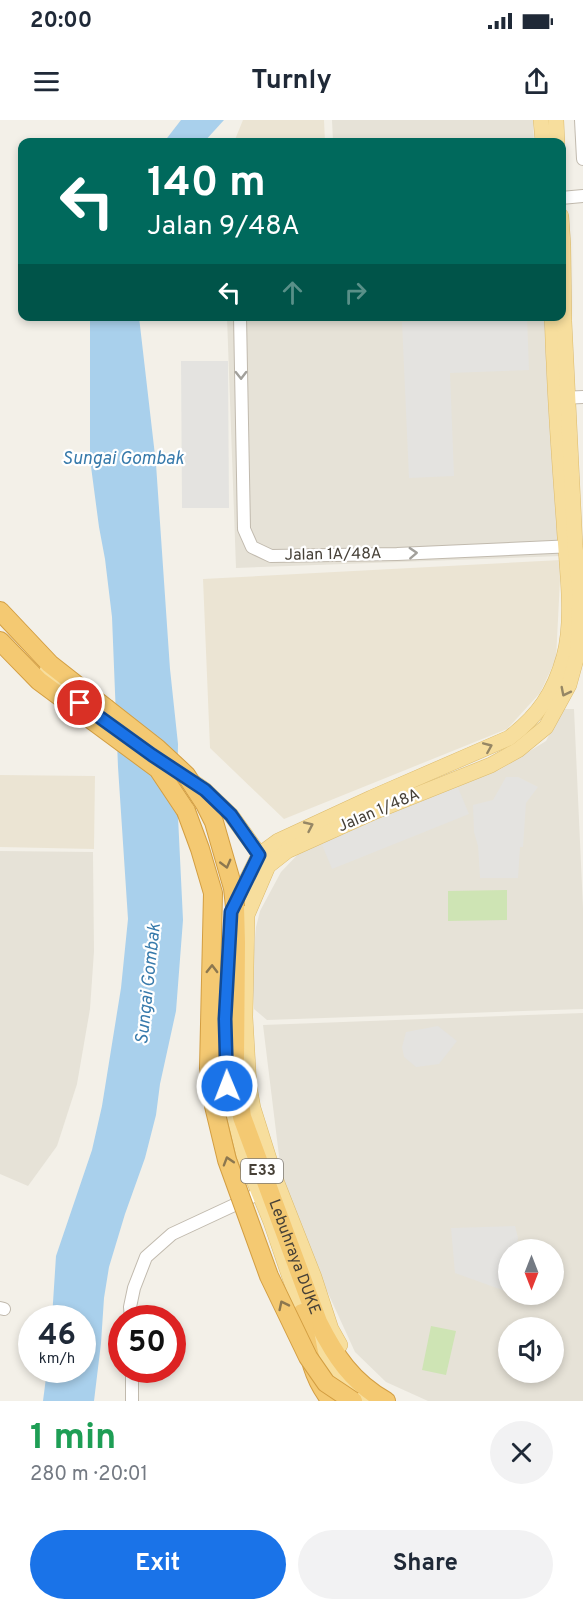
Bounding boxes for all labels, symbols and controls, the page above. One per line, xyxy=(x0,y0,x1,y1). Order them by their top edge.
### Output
text: 20:00 xyxy=(30,8,92,35)
text: Turnly xyxy=(251,64,332,98)
icon: menu xyxy=(30,65,63,98)
icon: share xyxy=(520,65,553,98)
text: 140 m xyxy=(147,158,266,211)
icon: left xyxy=(48,162,126,240)
text: Jalan 9/48A xyxy=(147,210,300,244)
icon: left xyxy=(213,276,246,309)
icon: ahead xyxy=(276,276,309,309)
icon: right xyxy=(339,276,372,309)
one-way arrow xyxy=(235,370,247,379)
water label: Sungai Gombak xyxy=(62,448,185,471)
street label: Jalan 1A/48A xyxy=(284,544,382,566)
one-way arrow xyxy=(409,547,418,560)
pin xyxy=(54,677,105,728)
one-way arrow xyxy=(561,685,572,696)
icon: arrive xyxy=(63,686,96,719)
one-way arrow xyxy=(481,742,492,754)
street label: Jalan 1/48A xyxy=(335,785,423,837)
one-way arrow xyxy=(303,822,314,834)
one-way arrow xyxy=(219,858,231,869)
water label: Sungai Gombak xyxy=(131,921,167,1046)
one-way arrow xyxy=(205,964,218,973)
position arrow xyxy=(195,1054,259,1118)
one-way arrow xyxy=(223,1156,235,1167)
road number: E33 xyxy=(241,1159,283,1183)
street label: Lebuhraya DUKE xyxy=(263,1197,324,1318)
north arrow xyxy=(498,1239,564,1305)
map controls xyxy=(498,1239,564,1383)
one-way arrow xyxy=(279,1301,291,1312)
speed limit sign: 50 xyxy=(108,1305,186,1383)
button: sound xyxy=(498,1317,564,1383)
text: 46 xyxy=(38,1318,76,1355)
text: km/h xyxy=(39,1350,75,1369)
text: 1 min xyxy=(30,1416,116,1462)
button: close xyxy=(490,1421,553,1484)
text: 280 m · 20:01 xyxy=(30,1462,148,1488)
button: Exit xyxy=(30,1530,286,1599)
button: Share xyxy=(298,1530,553,1599)

